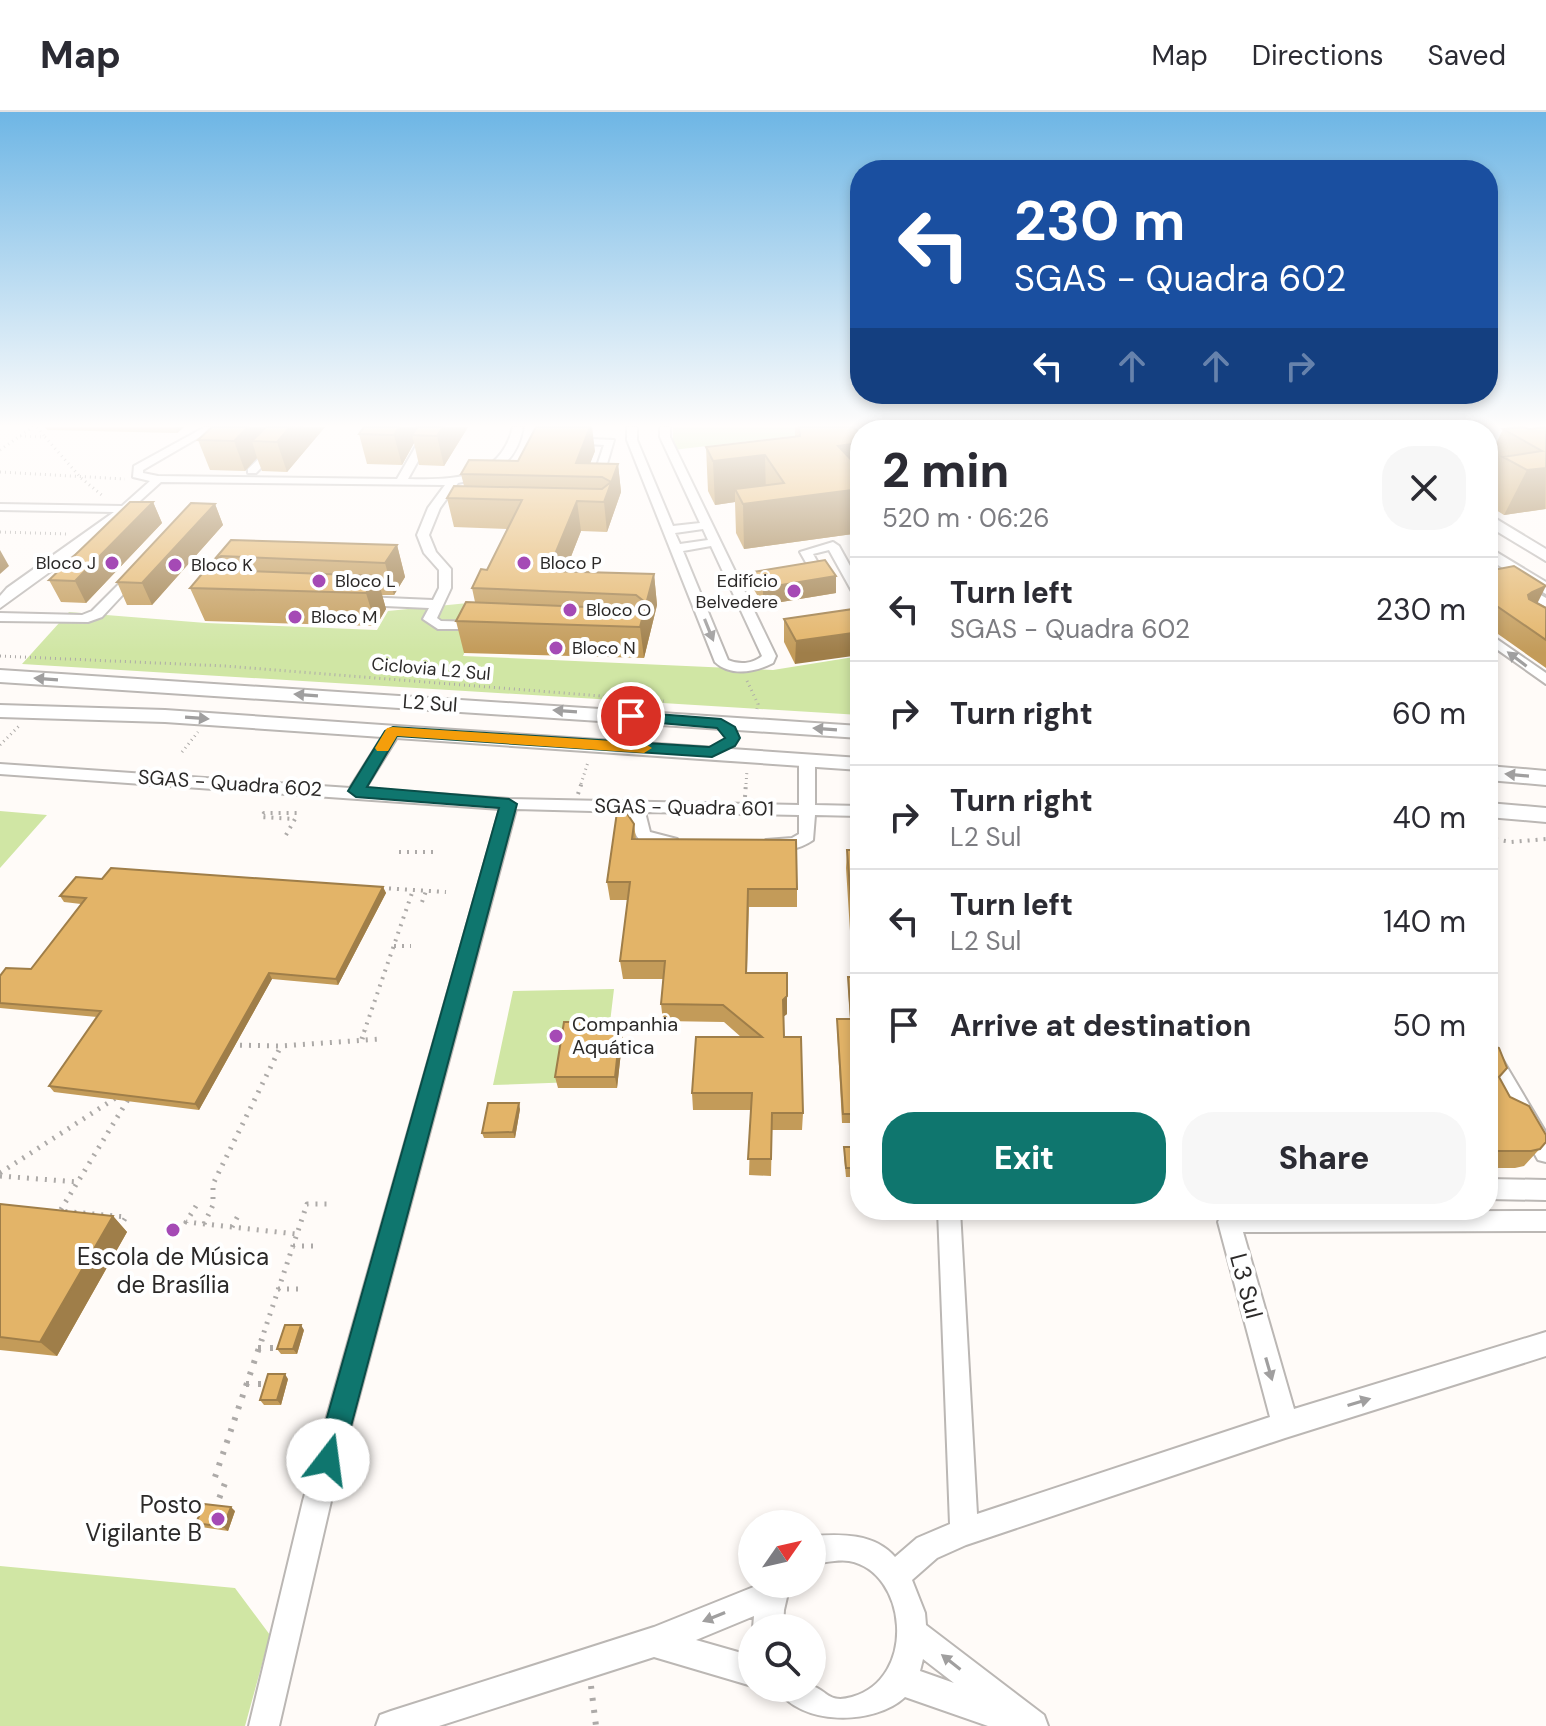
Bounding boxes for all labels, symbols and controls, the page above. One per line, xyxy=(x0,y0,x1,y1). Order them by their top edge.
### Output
text: Map xyxy=(40,30,121,80)
text: Map xyxy=(1151,37,1208,74)
text: Directions xyxy=(1252,37,1384,74)
text: Saved xyxy=(1428,37,1506,74)
text: 230 m xyxy=(1014,184,1185,257)
icon: left xyxy=(882,192,986,296)
text: SGAS - Quadra 602 xyxy=(1014,255,1346,302)
icon: left xyxy=(1026,344,1070,388)
icon: ahead xyxy=(1110,344,1154,388)
icon: ahead xyxy=(1194,344,1238,388)
icon: right xyxy=(1278,344,1322,388)
text: 2 min xyxy=(882,439,1009,502)
button: close xyxy=(1382,446,1466,530)
text: 520 m · 06:26 xyxy=(882,501,1050,535)
place label: Bloco J xyxy=(36,551,96,575)
place label: Bloco P xyxy=(540,551,602,575)
place label: Bloco K xyxy=(191,553,253,577)
marker: Bloco J xyxy=(103,554,121,572)
marker: Bloco P xyxy=(515,554,533,572)
marker: Bloco K xyxy=(166,556,184,574)
place label: Bloco L xyxy=(335,569,396,593)
place label: Edifício Belvedere xyxy=(696,569,778,614)
marker: Bloco L xyxy=(310,572,328,590)
text: Turn left xyxy=(950,573,1073,612)
marker: Edifício Belvedere xyxy=(785,582,803,600)
icon: left xyxy=(882,587,926,631)
text: 230 m xyxy=(1376,590,1466,629)
place label: Bloco O xyxy=(586,598,651,622)
marker: Bloco O xyxy=(561,601,579,619)
place label: Bloco M xyxy=(311,605,377,629)
marker: Bloco M xyxy=(286,608,304,626)
text: SGAS - Quadra 602 xyxy=(950,612,1190,646)
one-way arrow xyxy=(703,618,716,642)
place label: Bloco N xyxy=(572,636,636,660)
marker: Bloco N xyxy=(547,639,565,657)
one-way arrow xyxy=(1507,651,1527,667)
street label: Ciclovia L2 Sul xyxy=(370,652,492,686)
one-way arrow xyxy=(33,672,58,685)
pin xyxy=(597,682,665,750)
one-way arrow xyxy=(293,688,318,701)
street label: L2 Sul xyxy=(402,688,458,718)
icon: right xyxy=(882,691,926,735)
icon: arrive xyxy=(609,694,653,738)
text: Turn right xyxy=(950,694,1093,733)
text: 60 m xyxy=(1392,694,1466,733)
one-way arrow xyxy=(552,704,577,717)
one-way arrow xyxy=(185,712,210,725)
one-way arrow xyxy=(813,722,838,735)
street label: SGAS - Quadra 602 xyxy=(137,764,323,802)
one-way arrow xyxy=(1504,769,1529,782)
text: Turn right xyxy=(950,781,1093,820)
street label: SGAS - Quadra 601 xyxy=(594,792,774,822)
icon: right xyxy=(882,795,926,839)
text: 40 m xyxy=(1393,798,1466,837)
text: L2 Sul xyxy=(950,820,1021,854)
text: Turn left xyxy=(950,885,1073,924)
icon: left xyxy=(882,899,926,943)
text: 140 m xyxy=(1383,902,1466,941)
text: L2 Sul xyxy=(950,924,1021,958)
icon: arrive xyxy=(882,1003,926,1047)
text: Arrive at destination xyxy=(950,1006,1251,1045)
text: 50 m xyxy=(1392,1006,1466,1045)
place label: Companhia Aquática xyxy=(572,1011,678,1060)
marker: Companhia Aquática xyxy=(547,1027,565,1045)
button: Exit xyxy=(882,1112,1166,1204)
button: Share xyxy=(1182,1112,1466,1204)
marker: Escola de Música de Brasília xyxy=(164,1221,182,1239)
place label: Escola de Música de Brasília xyxy=(77,1241,269,1300)
street label: L3 Sul xyxy=(1223,1250,1270,1322)
one-way arrow xyxy=(1263,1358,1276,1382)
one-way arrow xyxy=(1348,1395,1372,1408)
position arrow xyxy=(286,1418,370,1502)
place label: Posto Vigilante B xyxy=(85,1489,202,1548)
marker: Posto Vigilante B xyxy=(209,1510,227,1528)
north arrow xyxy=(738,1510,826,1598)
map controls xyxy=(738,1510,826,1702)
one-way arrow xyxy=(702,1611,726,1624)
button: search xyxy=(738,1614,826,1702)
one-way arrow xyxy=(941,1655,961,1671)

